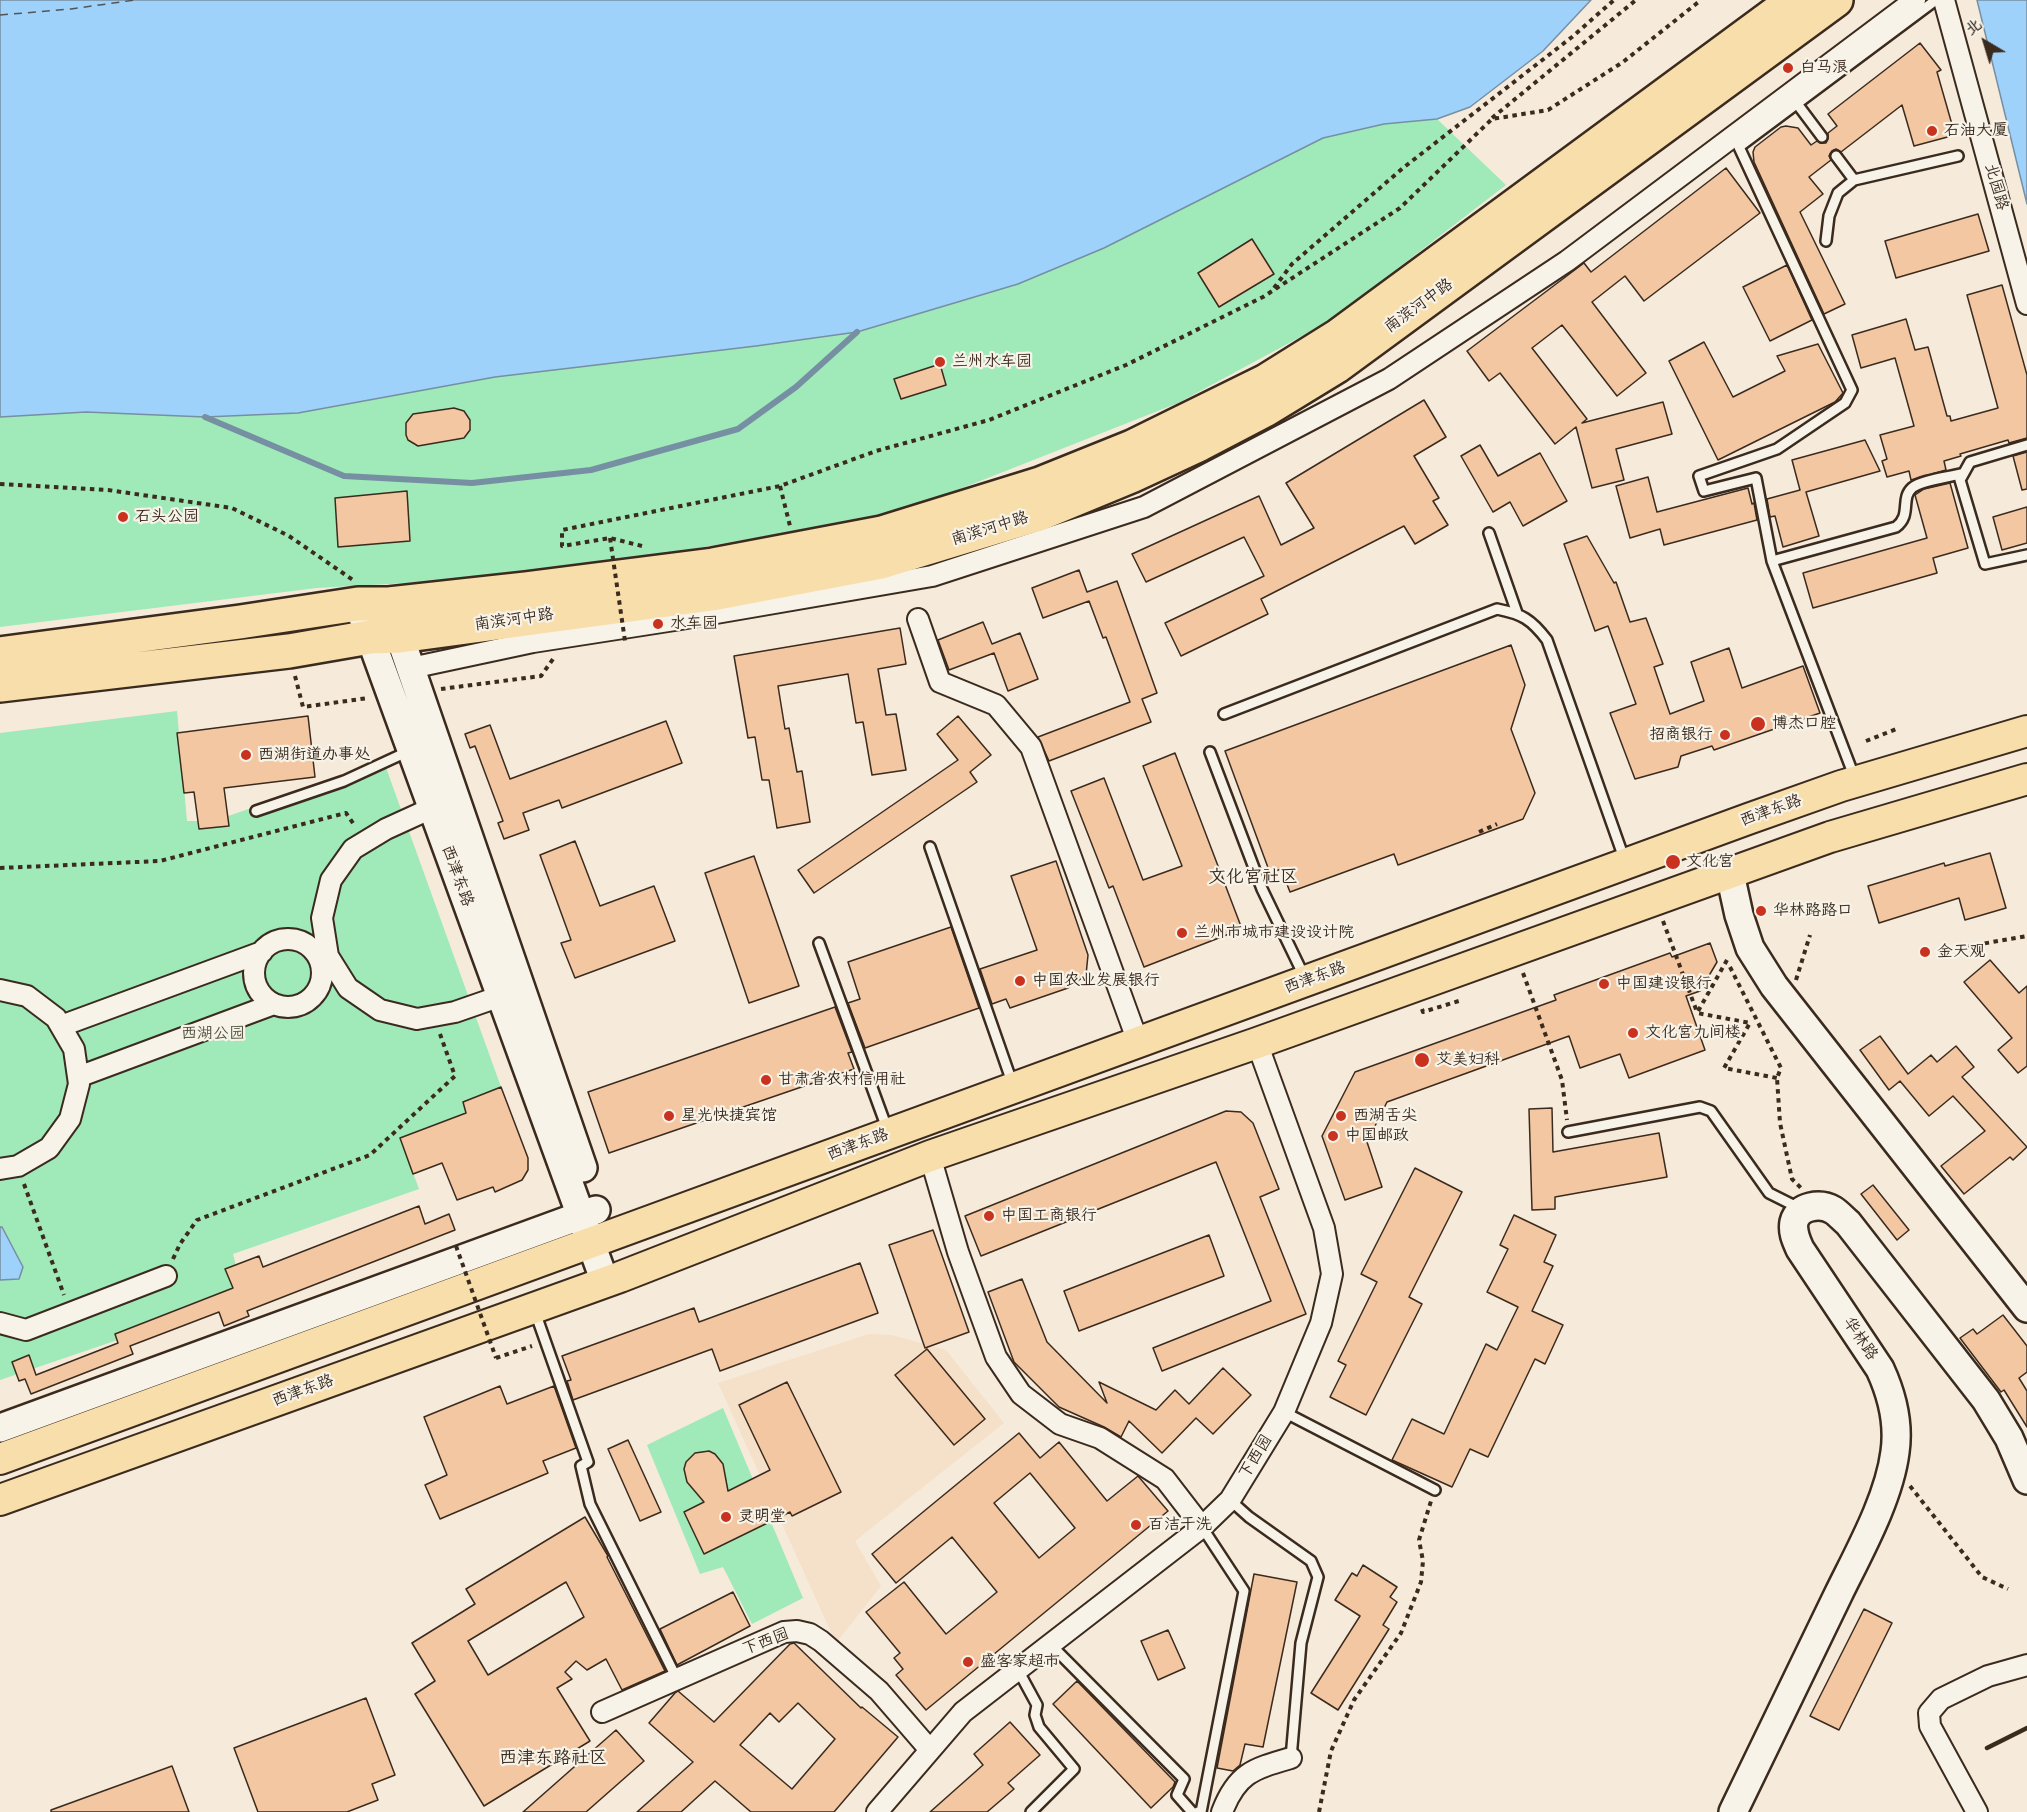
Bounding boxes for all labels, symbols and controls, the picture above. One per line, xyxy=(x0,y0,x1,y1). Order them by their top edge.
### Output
north arrow xyxy=(1955,12,2015,72)
text: 北 xyxy=(1961,15,1986,40)
place label: 白马浪 xyxy=(1800,58,1848,78)
marker: 白马浪 xyxy=(1781,61,1795,75)
place label: 石油大厦 xyxy=(1944,121,2008,141)
marker: 石油大厦 xyxy=(1925,124,1939,138)
street label: 北园路 xyxy=(1980,161,2012,213)
street label: 南滨河中路 xyxy=(1381,275,1457,337)
place label: 兰州水车园 xyxy=(952,352,1032,372)
marker: 兰州水车园 xyxy=(933,355,947,369)
place label: 石头公园 xyxy=(135,507,199,527)
street label: 南滨河中路 xyxy=(949,508,1031,550)
marker: 石头公园 xyxy=(116,510,130,524)
street label: 南滨河中路 xyxy=(473,605,555,635)
place label: 水车园 xyxy=(670,614,718,634)
marker: 水车园 xyxy=(651,617,665,631)
place label: 博杰口腔 xyxy=(1772,714,1836,734)
marker: 博杰口腔 xyxy=(1749,715,1767,733)
place label: 招商银行 xyxy=(1649,725,1713,745)
marker: 招商银行 xyxy=(1718,728,1732,742)
place label: 西湖街道办事处 xyxy=(258,745,370,765)
marker: 西湖街道办事处 xyxy=(239,748,253,762)
street label: 西津东路 xyxy=(1738,791,1804,831)
street label: 西津东路 xyxy=(437,843,477,909)
place label: 文化宫 xyxy=(1686,852,1734,872)
marker: 文化宫 xyxy=(1664,853,1682,871)
district label: 文化宫社区 xyxy=(1208,866,1298,888)
place label: 华林路路口 xyxy=(1773,901,1853,921)
marker: 华林路路口 xyxy=(1754,904,1768,918)
place label: 兰州市城市建设设计院 xyxy=(1194,923,1354,943)
marker: 兰州市城市建设设计院 xyxy=(1175,926,1189,940)
place label: 金天观 xyxy=(1937,942,1985,962)
marker: 金天观 xyxy=(1918,945,1932,959)
street label: 西津东路 xyxy=(1282,958,1348,998)
place label: 中国农业发展银行 xyxy=(1032,971,1160,991)
marker: 中国农业发展银行 xyxy=(1013,974,1027,988)
place label: 中国建设银行 xyxy=(1616,974,1712,994)
marker: 中国建设银行 xyxy=(1597,977,1611,991)
place label: 文化宫九间楼 xyxy=(1645,1023,1741,1043)
park label: 西湖公园 xyxy=(181,1024,245,1044)
marker: 文化宫九间楼 xyxy=(1626,1026,1640,1040)
place label: 艾美妇科 xyxy=(1436,1050,1500,1070)
marker: 艾美妇科 xyxy=(1413,1051,1431,1069)
place label: 甘肃省农村信用社 xyxy=(778,1070,906,1090)
marker: 甘肃省农村信用社 xyxy=(759,1073,773,1087)
place label: 星光快捷宾馆 xyxy=(681,1106,777,1126)
place label: 西湖舌尖 xyxy=(1353,1106,1417,1126)
marker: 星光快捷宾馆 xyxy=(662,1109,676,1123)
marker: 西湖舌尖 xyxy=(1334,1109,1348,1123)
street label: 西津东路 xyxy=(825,1125,891,1165)
place label: 中国邮政 xyxy=(1345,1126,1409,1146)
marker: 中国邮政 xyxy=(1326,1129,1340,1143)
place label: 中国工商银行 xyxy=(1001,1206,1097,1226)
marker: 中国工商银行 xyxy=(982,1209,996,1223)
street label: 华林路 xyxy=(1839,1314,1881,1364)
street label: 西津东路 xyxy=(270,1371,336,1411)
street label: 下西园 xyxy=(1235,1432,1277,1482)
place label: 灵明堂 xyxy=(738,1507,786,1527)
marker: 灵明堂 xyxy=(719,1510,733,1524)
place label: 百洁干洗 xyxy=(1148,1515,1212,1535)
marker: 百洁干洗 xyxy=(1129,1518,1143,1532)
street label: 下西园 xyxy=(740,1625,792,1659)
place label: 盛客家超市 xyxy=(980,1652,1060,1672)
marker: 盛客家超市 xyxy=(961,1655,975,1669)
district label: 西津东路社区 xyxy=(499,1747,607,1769)

